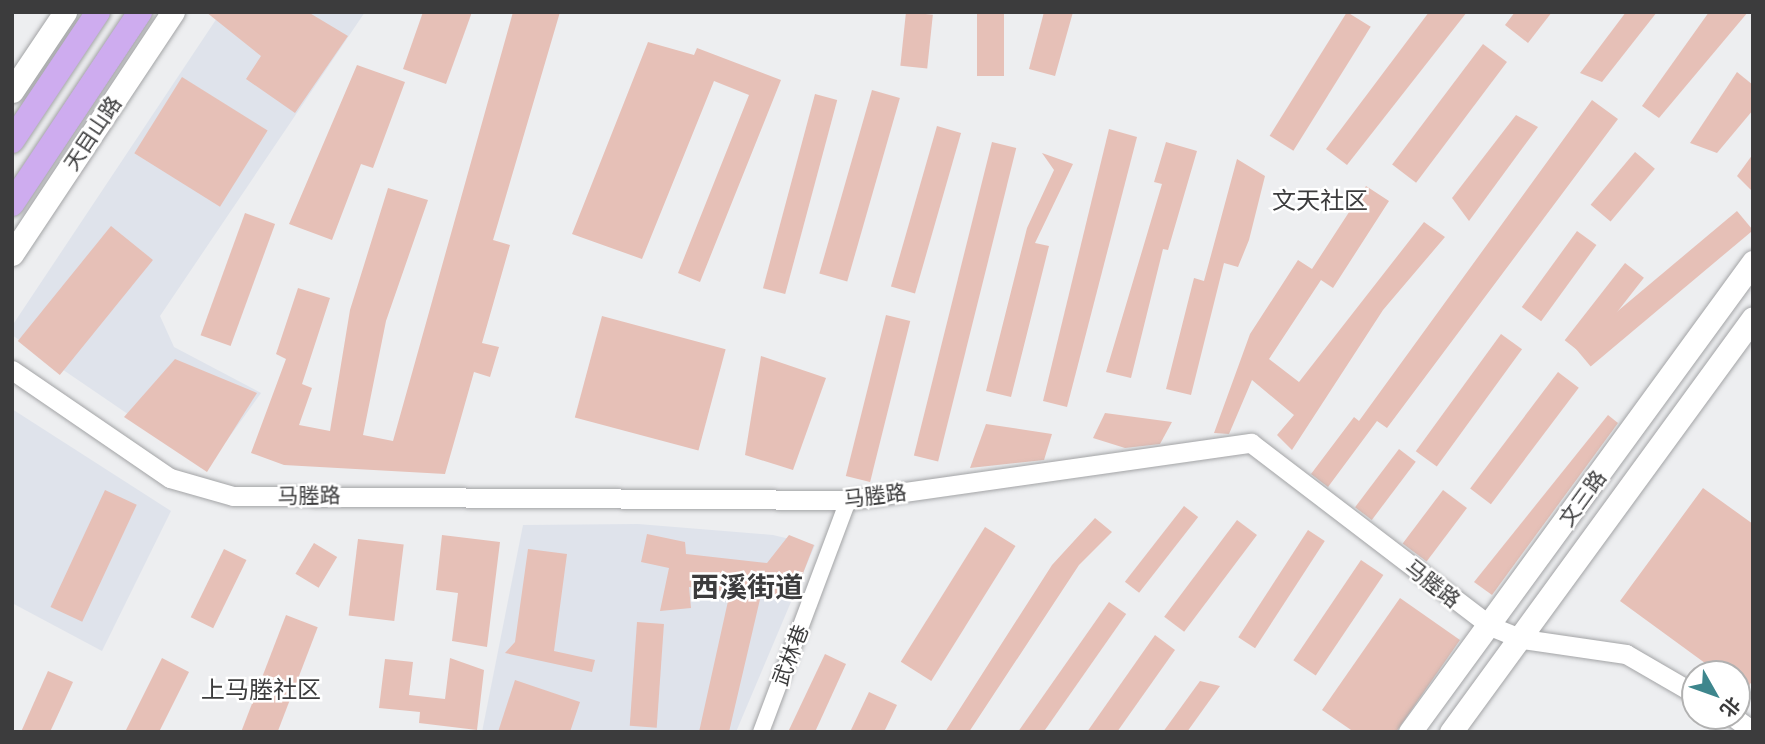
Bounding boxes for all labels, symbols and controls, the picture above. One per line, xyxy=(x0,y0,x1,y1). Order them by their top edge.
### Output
street label: 天目山路 xyxy=(58,91,126,175)
district label: 文天社区 xyxy=(1272,186,1368,214)
street label: 文三路 xyxy=(1553,465,1611,531)
street label: 马塍路 xyxy=(842,479,908,511)
street label: 马塍路 xyxy=(277,482,341,508)
street label: 马塍路 xyxy=(1400,554,1466,612)
district label: 西溪街道 xyxy=(691,570,803,604)
street label: 武林巷 xyxy=(767,621,813,689)
north arrow xyxy=(1681,660,1751,730)
district label: 上马塍社区 xyxy=(201,675,321,703)
text: 北 xyxy=(1716,693,1746,722)

